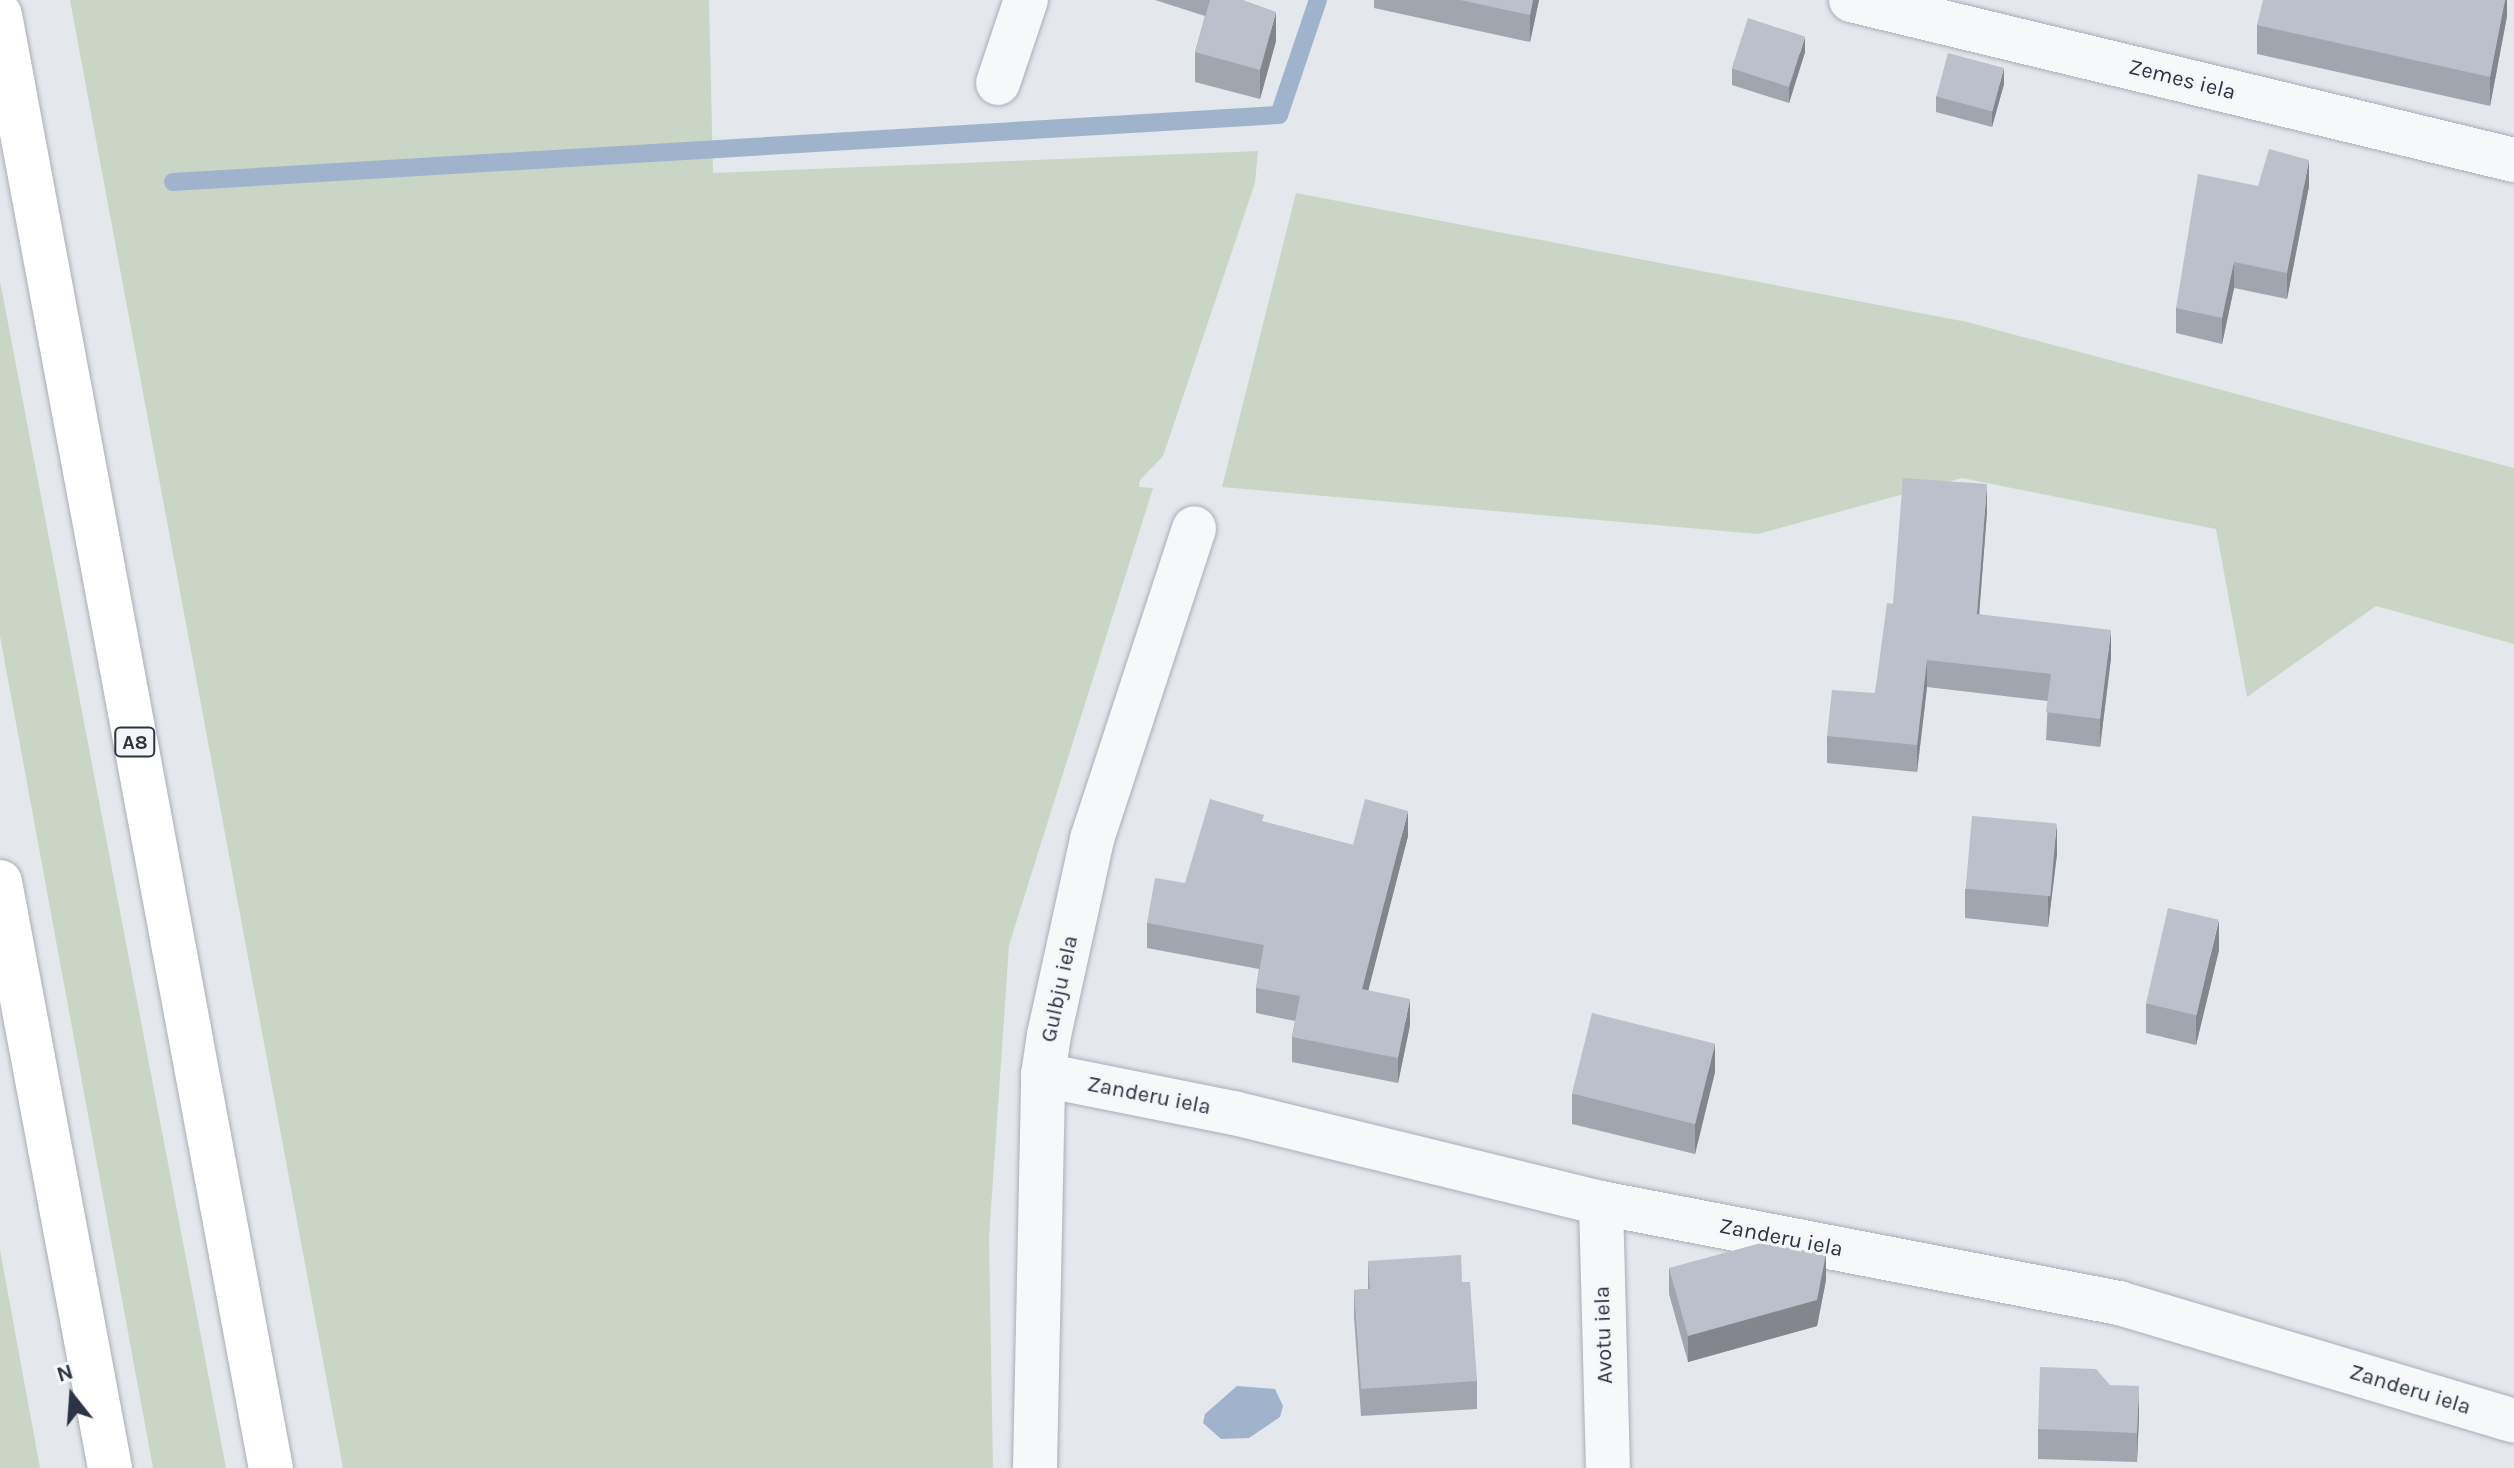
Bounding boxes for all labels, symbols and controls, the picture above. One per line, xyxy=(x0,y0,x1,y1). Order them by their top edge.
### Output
street label: Zemes iela xyxy=(2126,54,2238,106)
road number: A8 xyxy=(113,726,157,758)
street label: Gulbju iela xyxy=(1036,933,1084,1045)
street label: Zanderu iela xyxy=(1085,1071,1213,1121)
street label: Zanderu iela xyxy=(1717,1213,1845,1263)
street label: Avotu iela xyxy=(1589,1285,1619,1385)
north arrow xyxy=(32,1356,112,1436)
text: N xyxy=(54,1358,76,1388)
street label: Zanderu iela xyxy=(2346,1359,2474,1421)

